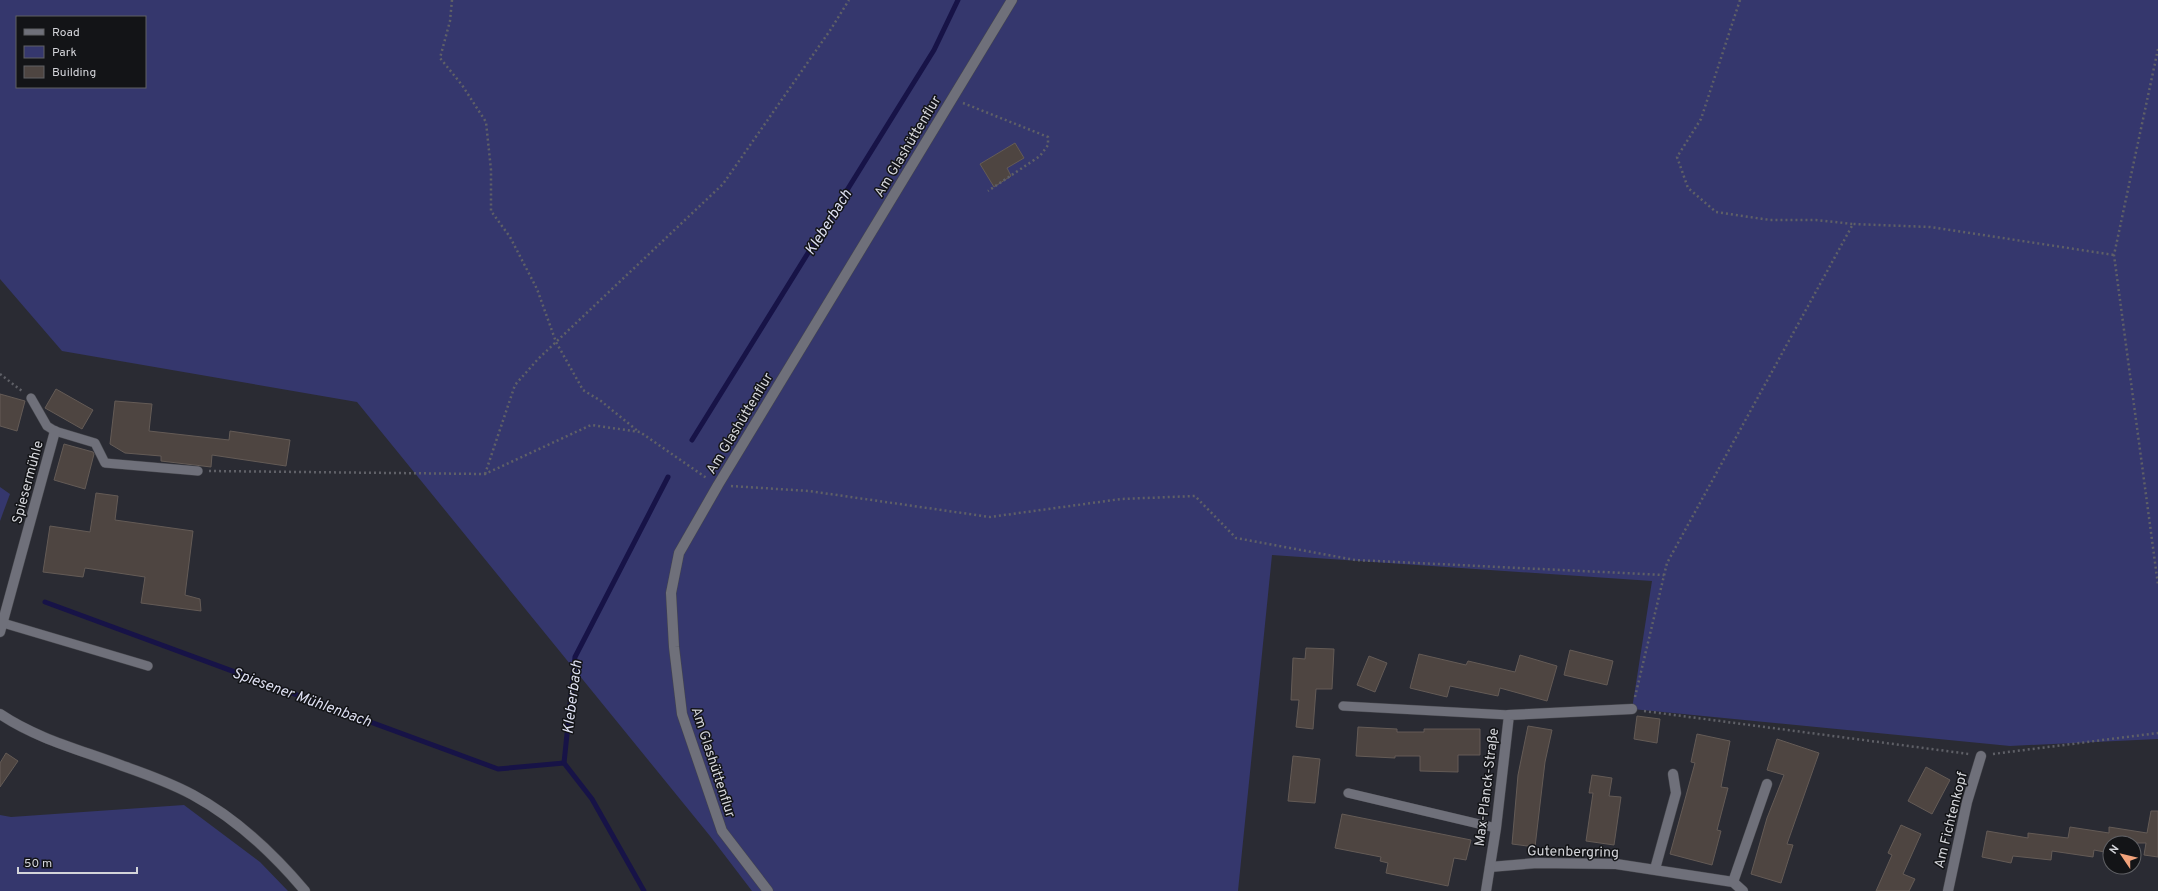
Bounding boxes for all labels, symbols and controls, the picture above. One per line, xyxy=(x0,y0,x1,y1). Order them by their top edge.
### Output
legend xyxy=(16,16,146,88)
text: Road xyxy=(52,25,80,41)
text: Park xyxy=(52,45,77,61)
text: Building xyxy=(52,65,96,81)
street label: Am Glashüttenflur xyxy=(871,93,946,201)
water label: Kleberbach xyxy=(802,186,857,259)
street label: Am Glashüttenflur xyxy=(703,370,778,478)
street label: Spiesermühle xyxy=(9,439,48,526)
water label: Kleberbach xyxy=(560,659,587,735)
water label: Spiesener Mühlenbach xyxy=(229,664,374,732)
street label: Am Glashüttenflur xyxy=(687,705,739,820)
street label: Max-Planck-Straße xyxy=(1472,727,1503,847)
street label: Am Fichtenkopf xyxy=(1931,770,1972,870)
north arrow xyxy=(2102,835,2142,875)
street label: Gutenbergring xyxy=(1527,843,1619,862)
text: N xyxy=(2107,843,2123,857)
scale bar xyxy=(18,849,137,875)
text: 50 m xyxy=(24,856,52,872)

